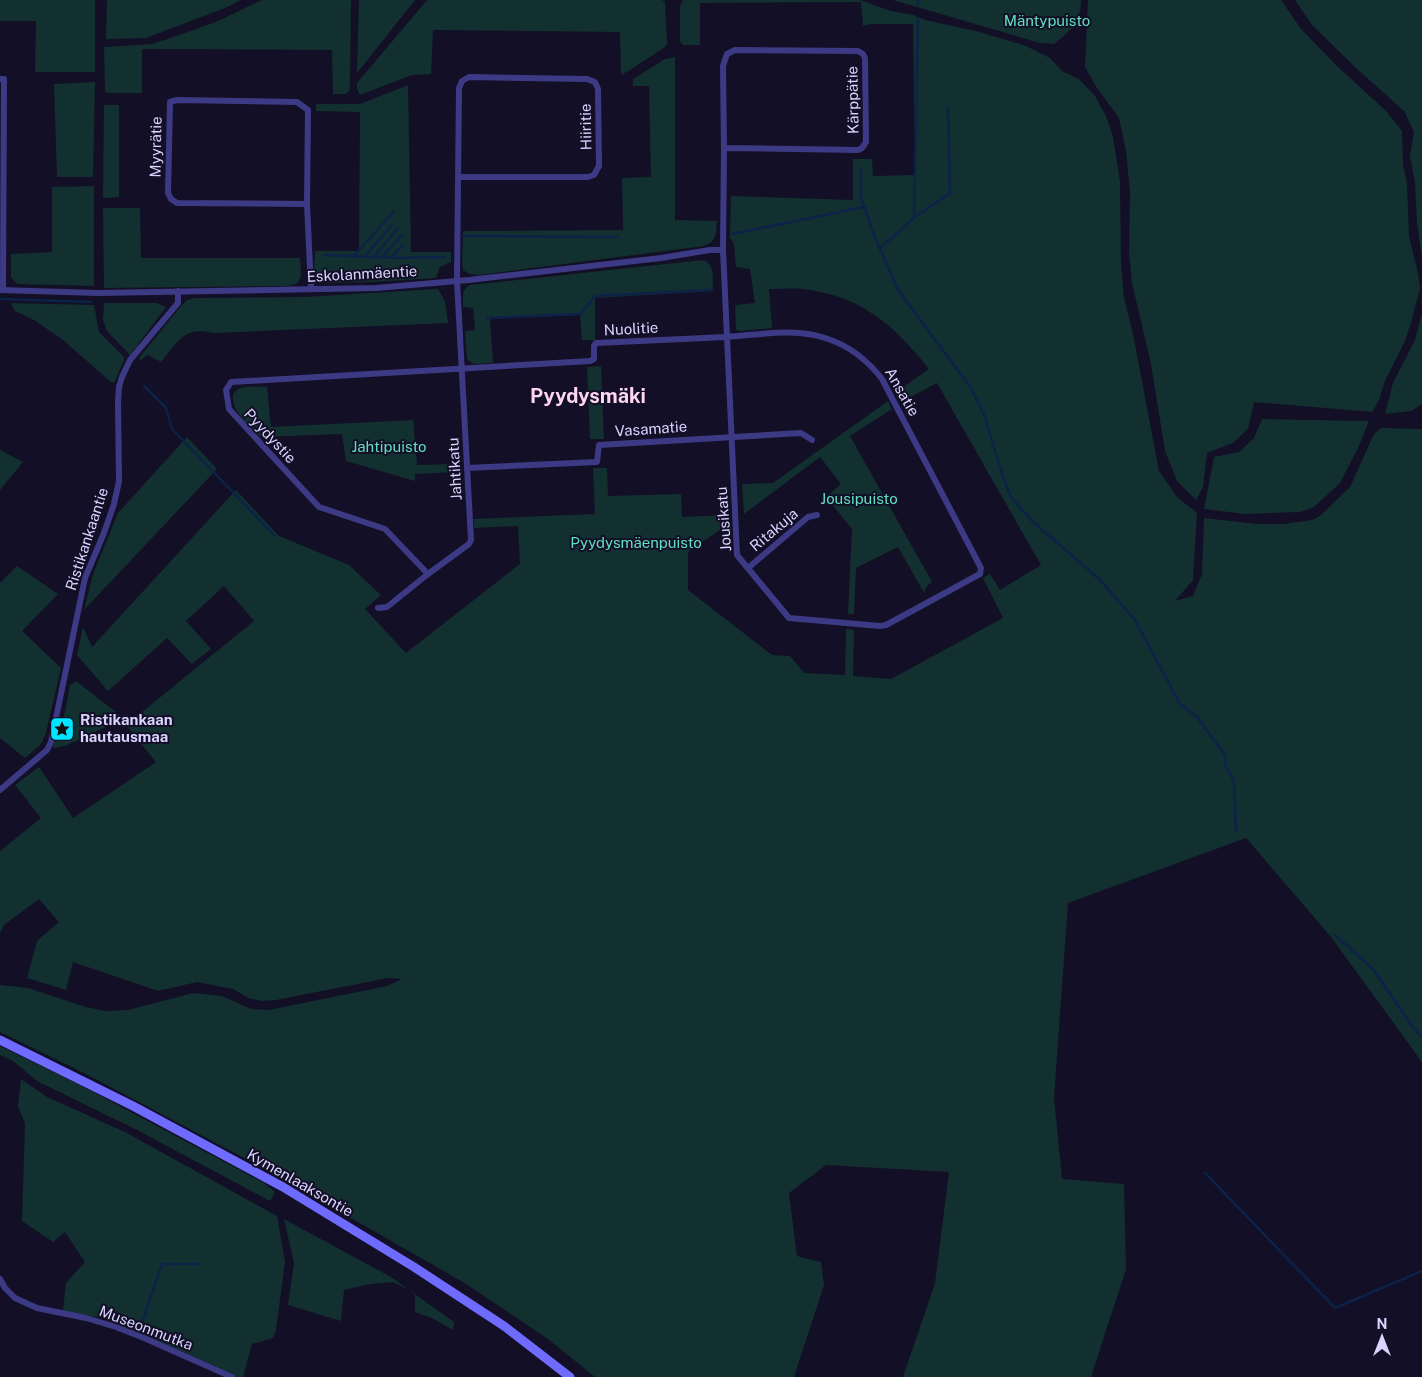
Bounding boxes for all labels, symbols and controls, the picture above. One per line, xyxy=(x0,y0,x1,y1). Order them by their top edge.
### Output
park label: Mäntypuisto xyxy=(1004,12,1090,29)
street label: Kärppätie xyxy=(843,66,862,134)
street label: Hiiritie xyxy=(577,103,594,151)
street label: Myyrätie xyxy=(146,116,165,178)
street label: Eskolanmäentie xyxy=(306,262,418,285)
street label: Nuolitie xyxy=(603,319,659,338)
street label: Ansatie xyxy=(882,365,923,419)
district label: Pyydysmäki xyxy=(530,384,646,408)
street label: Pyydystie xyxy=(241,405,300,466)
street label: Vasamatie xyxy=(614,417,688,440)
street label: Jahtikatu xyxy=(444,437,465,501)
park label: Jahtipuisto xyxy=(351,438,427,455)
street label: Ristikankaantie xyxy=(62,485,111,592)
street label: Jousikatu xyxy=(713,486,734,552)
park label: Jousipuisto xyxy=(820,490,898,507)
street label: Ritakuja xyxy=(746,505,801,554)
park label: Pyydysmäenpuisto xyxy=(570,534,702,551)
place label: Ristikankaan hautausmaa xyxy=(80,711,173,745)
place icon: Ristikankaan hautausmaa xyxy=(49,716,75,742)
street label: Kymenlaaksontie xyxy=(244,1145,356,1220)
street label: Museonmutka xyxy=(97,1302,196,1353)
north arrow xyxy=(1357,1312,1407,1362)
text: N xyxy=(1377,1316,1387,1332)

